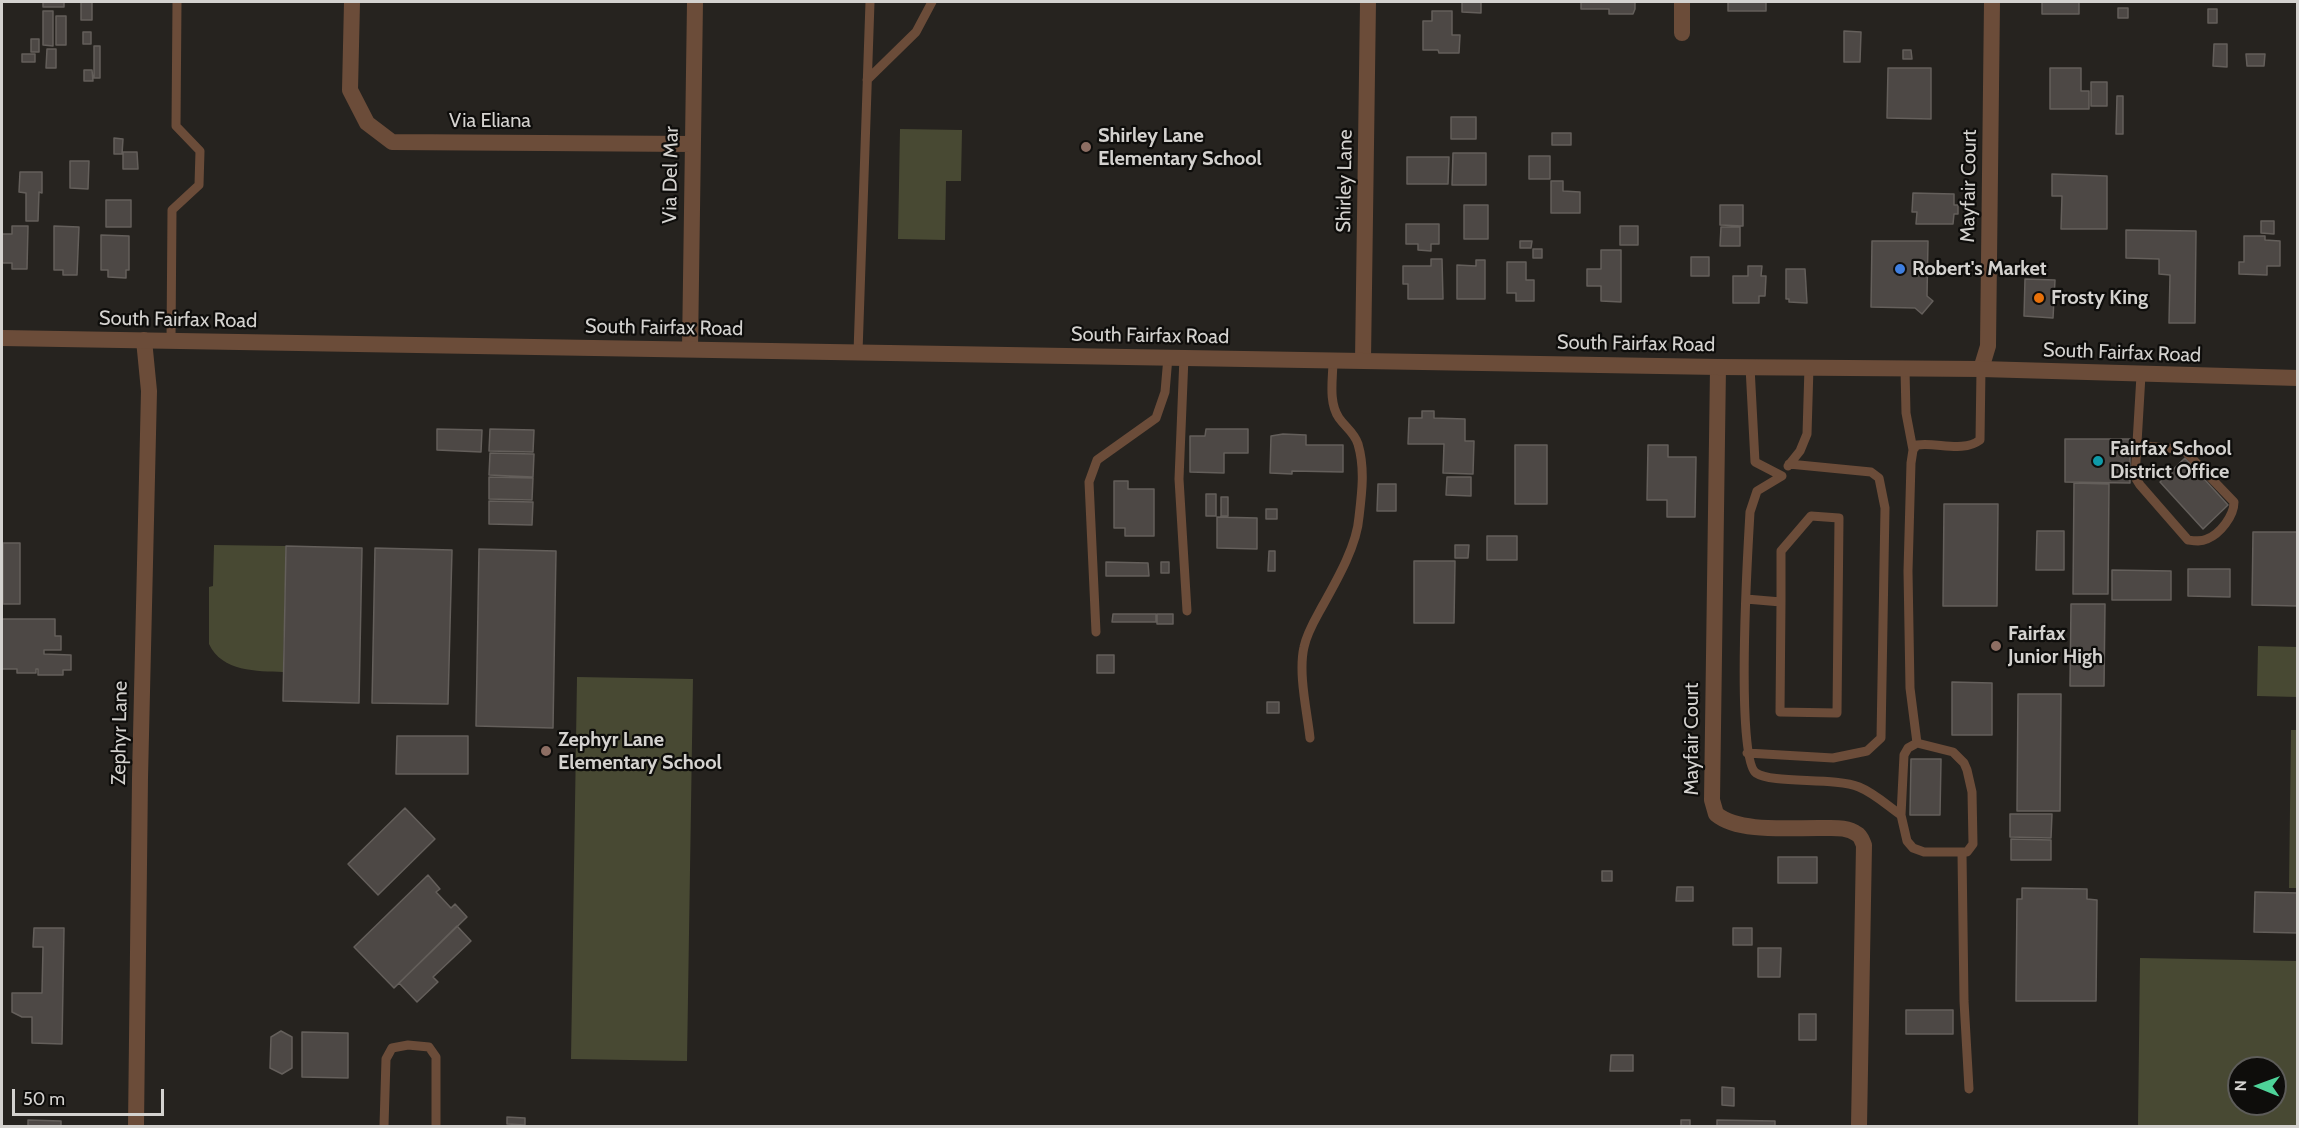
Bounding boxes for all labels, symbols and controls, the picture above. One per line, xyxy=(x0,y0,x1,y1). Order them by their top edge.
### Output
street label: Via Eliana xyxy=(449,109,531,133)
place label: Shirley Lane Elementary School xyxy=(1098,124,1262,171)
street label: Via Del Mar xyxy=(658,126,684,224)
street label: Shirley Lane xyxy=(1332,129,1358,233)
street label: Mayfair Court xyxy=(1956,129,1982,243)
marker: Shirley Lane Elementary School xyxy=(1079,140,1093,154)
place label: Robert's Market xyxy=(1912,257,2047,281)
marker: Robert's Market xyxy=(1893,262,1907,276)
place label: Frosty King xyxy=(2051,286,2148,310)
marker: Frosty King xyxy=(2032,291,2046,305)
street label: South Fairfax Road xyxy=(99,307,257,333)
street label: South Fairfax Road xyxy=(585,315,743,341)
street label: South Fairfax Road xyxy=(1071,323,1229,349)
street label: South Fairfax Road xyxy=(1557,331,1715,357)
street label: South Fairfax Road xyxy=(2043,338,2201,368)
place label: Fairfax School District Office xyxy=(2110,437,2232,484)
marker: Fairfax School District Office xyxy=(2091,454,2105,468)
place label: Fairfax Junior High xyxy=(2008,622,2103,669)
marker: Fairfax Junior High xyxy=(1989,639,2003,653)
street label: Zephyr Lane xyxy=(107,681,133,785)
street label: Mayfair Court xyxy=(1680,682,1704,796)
place label: Zephyr Lane Elementary School xyxy=(558,728,722,775)
marker: Zephyr Lane Elementary School xyxy=(539,744,553,758)
north arrow xyxy=(2227,1056,2287,1116)
scale bar xyxy=(15,1077,166,1115)
text: N xyxy=(2231,1080,2250,1092)
text: 50 m xyxy=(23,1088,65,1110)

